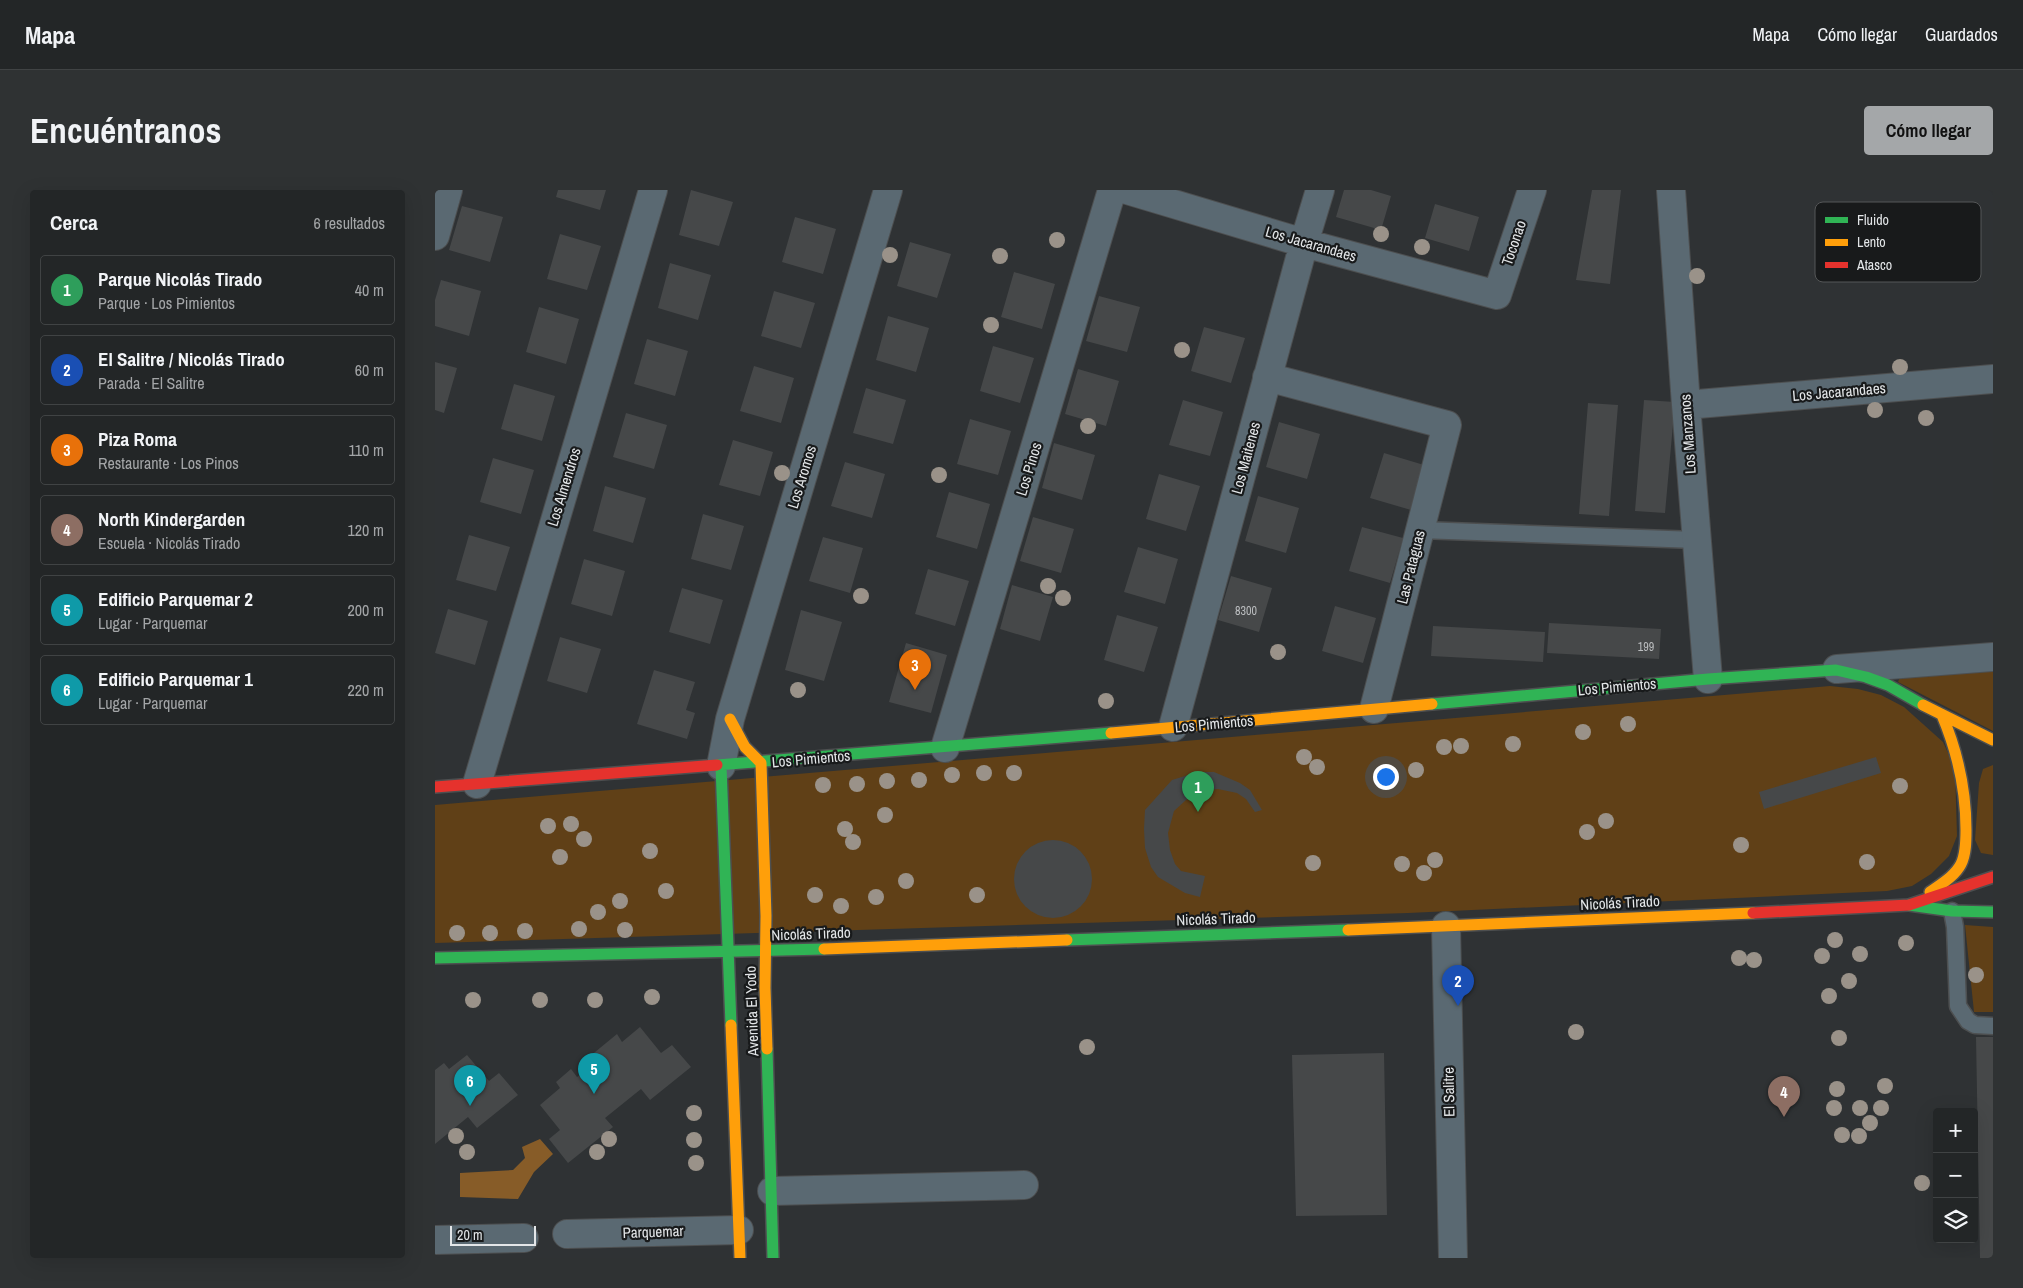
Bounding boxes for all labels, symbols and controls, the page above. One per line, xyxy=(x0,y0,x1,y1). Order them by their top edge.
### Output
text: Mapa xyxy=(25,19,75,51)
text: Mapa xyxy=(1752,22,1789,47)
text: Cómo llegar xyxy=(1817,22,1897,47)
text: Guardados xyxy=(1925,22,1998,47)
button: Cómo llegar xyxy=(1864,106,1993,155)
text: Encuéntranos xyxy=(30,107,221,154)
legend xyxy=(1815,202,1981,282)
text: Cerca xyxy=(50,208,98,237)
text: Fluido xyxy=(1857,211,1889,229)
text: 6 resultados xyxy=(314,212,385,234)
street label: Toconao xyxy=(1496,217,1531,268)
street label: Los Jacarandaes xyxy=(1263,221,1359,267)
text: Lento xyxy=(1857,233,1886,251)
text: Atasco xyxy=(1856,256,1892,274)
text: Parque Nicolás Tirado xyxy=(98,266,262,292)
text: 1 xyxy=(63,279,71,301)
text: 40 m xyxy=(355,279,384,301)
text: Parque · Los Pimientos xyxy=(98,292,235,314)
text: El Salitre / Nicolás Tirado xyxy=(98,346,285,372)
text: 2 xyxy=(63,359,71,381)
text: 60 m xyxy=(355,359,384,381)
text: Parada · El Salitre xyxy=(98,372,204,394)
street label: Los Jacarandaes xyxy=(1791,377,1887,406)
street label: Los Manzanos xyxy=(1674,393,1701,475)
street label: Los Maitenes xyxy=(1226,419,1265,496)
text: Piza Roma xyxy=(98,426,177,452)
text: 3 xyxy=(63,439,71,461)
text: 110 m xyxy=(348,439,384,461)
street label: Los Pinos xyxy=(1010,440,1047,498)
street label: Los Aromos xyxy=(782,443,821,511)
street label: Los Almendros xyxy=(542,445,585,529)
text: Restaurante · Los Pinos xyxy=(98,452,239,474)
text: North Kindergarden xyxy=(98,506,245,532)
text: 4 xyxy=(63,519,71,541)
text: 120 m xyxy=(348,519,384,541)
street label: Las Pataguas xyxy=(1391,528,1430,606)
text: Escuela · Nicolás Tirado xyxy=(98,532,240,554)
text: Edificio Parquemar 2 xyxy=(98,586,253,612)
text: 5 xyxy=(63,599,71,621)
text: 200 m xyxy=(348,599,384,621)
house number: 8300 xyxy=(1235,603,1257,619)
text: Lugar · Parquemar xyxy=(98,612,207,634)
house number: 199 xyxy=(1638,639,1654,655)
pin: 3 xyxy=(899,649,931,690)
text: Edificio Parquemar 1 xyxy=(98,666,253,692)
street label: Los Pimientos xyxy=(1577,673,1657,700)
text: 6 xyxy=(63,679,71,701)
text: 220 m xyxy=(348,679,384,701)
text: Lugar · Parquemar xyxy=(98,692,207,714)
street label: Los Pimientos xyxy=(1174,710,1254,737)
street label: Los Pimientos xyxy=(771,745,851,772)
your location xyxy=(1373,764,1399,790)
pin: 1 xyxy=(1182,771,1214,812)
street label: Nicolás Tirado xyxy=(1580,890,1660,915)
street label: Nicolás Tirado xyxy=(1176,907,1256,930)
street label: Nicolás Tirado xyxy=(771,922,851,945)
street label: Avenida El Yodo xyxy=(739,965,764,1057)
pin: 2 xyxy=(1442,965,1474,1006)
pin: 5 xyxy=(578,1053,610,1094)
pin: 6 xyxy=(454,1065,486,1106)
street label: El Salitre xyxy=(1438,1067,1459,1117)
pin: 4 xyxy=(1768,1076,1800,1117)
map controls xyxy=(1933,1108,1978,1243)
button: + xyxy=(1933,1108,1978,1153)
button: − xyxy=(1933,1153,1978,1198)
button: layers xyxy=(1933,1198,1978,1243)
street label: Parquemar xyxy=(622,1220,684,1243)
scale bar xyxy=(450,1223,536,1246)
text: 20 m xyxy=(457,1226,483,1244)

